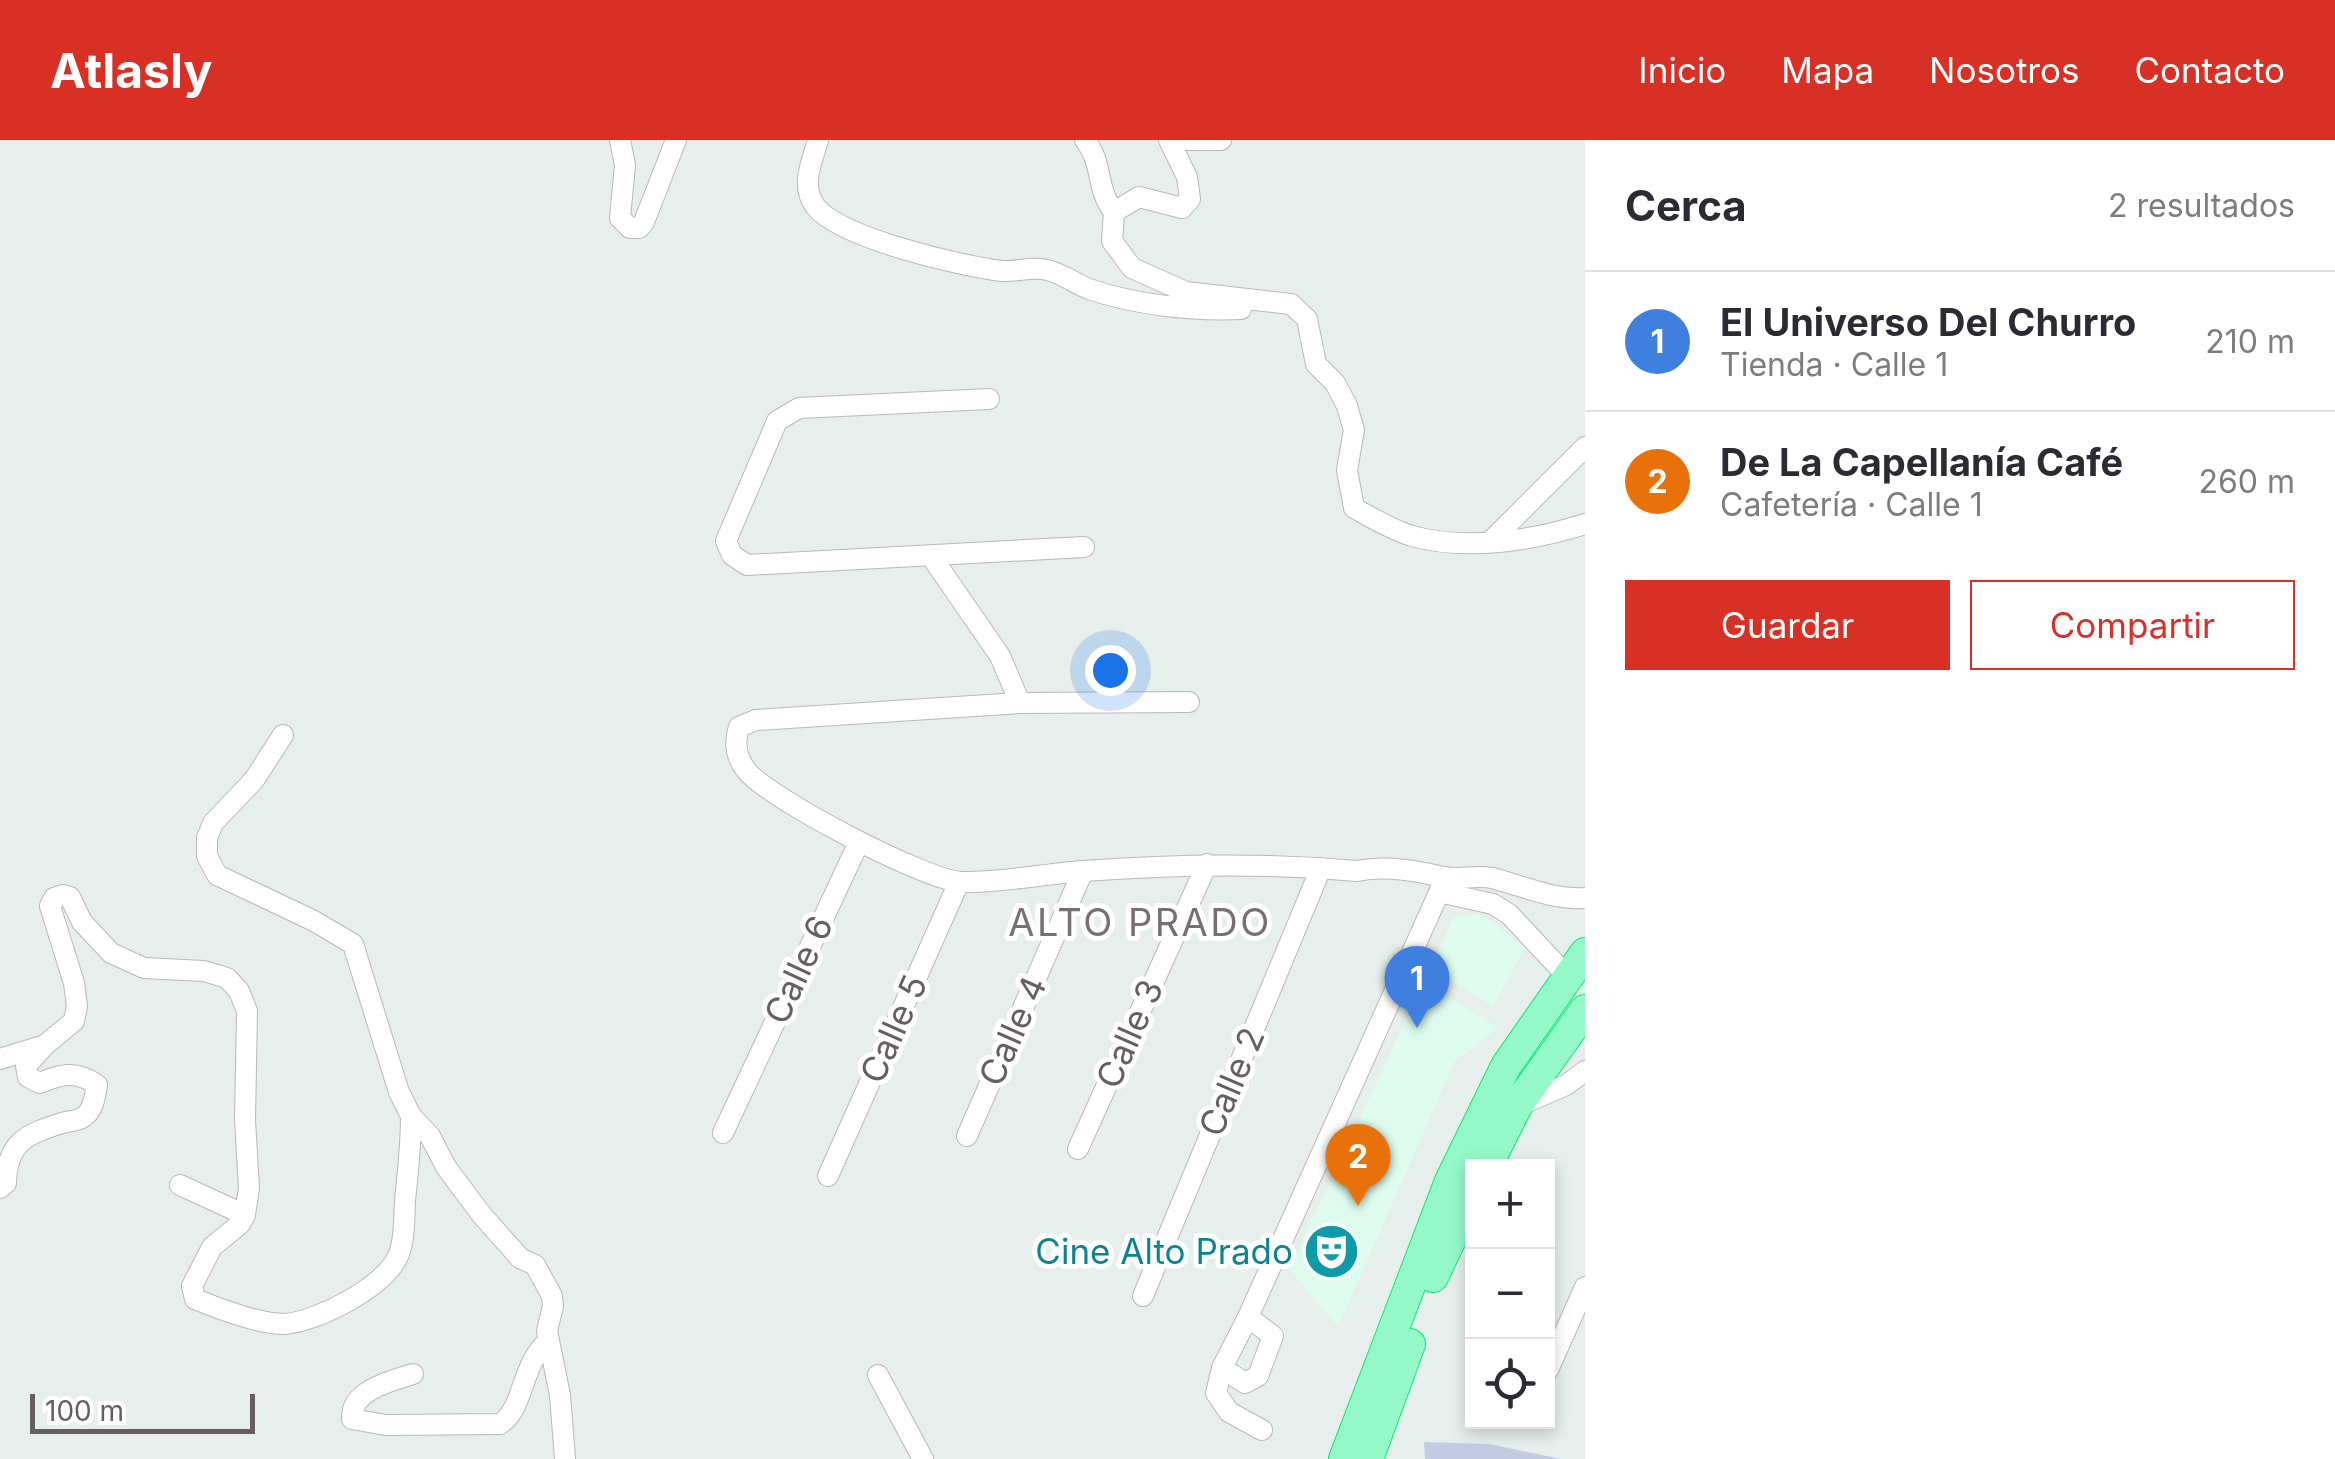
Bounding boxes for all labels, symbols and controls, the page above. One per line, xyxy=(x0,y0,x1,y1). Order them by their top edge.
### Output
text: Atlasly xyxy=(50,41,212,100)
text: Inicio xyxy=(1638,49,1726,91)
text: Mapa xyxy=(1781,49,1874,91)
text: Nosotros xyxy=(1929,49,2079,91)
text: Contacto xyxy=(2134,49,2285,91)
text: Cerca xyxy=(1625,180,1747,231)
text: 2 resultados xyxy=(2108,186,2295,225)
text: El Universo Del Churro xyxy=(1720,299,2136,345)
text: 1 xyxy=(1651,322,1664,361)
text: 210 m xyxy=(2205,322,2295,361)
text: Tienda · Calle 1 xyxy=(1720,345,1948,384)
text: De La Capellanía Café xyxy=(1720,439,2123,485)
text: 2 xyxy=(1647,462,1668,501)
text: 260 m xyxy=(2198,462,2295,501)
text: Cafetería · Calle 1 xyxy=(1720,485,1983,524)
button: Guardar xyxy=(1625,580,1950,670)
button: Compartir xyxy=(1970,580,2295,670)
your location xyxy=(1085,645,1136,696)
district label: ALTO PRADO xyxy=(1008,899,1272,945)
street label: Calle 6 xyxy=(755,909,841,1030)
pin: 1 xyxy=(1384,946,1450,1028)
street label: Calle 5 xyxy=(851,968,935,1089)
street label: Calle 4 xyxy=(970,970,1055,1092)
street label: Calle 3 xyxy=(1087,973,1171,1094)
street label: Calle 2 xyxy=(1190,1021,1273,1142)
pin: 2 xyxy=(1326,1124,1390,1206)
map controls xyxy=(1465,1159,1555,1429)
button: + xyxy=(1465,1159,1555,1249)
theatre icon: Cine Alto Prado xyxy=(1302,1222,1362,1282)
place label: Cine Alto Prado xyxy=(1035,1230,1293,1272)
button: − xyxy=(1465,1249,1555,1339)
button: locate xyxy=(1465,1339,1555,1429)
scale bar xyxy=(30,1389,255,1434)
text: 100 m xyxy=(45,1394,124,1428)

